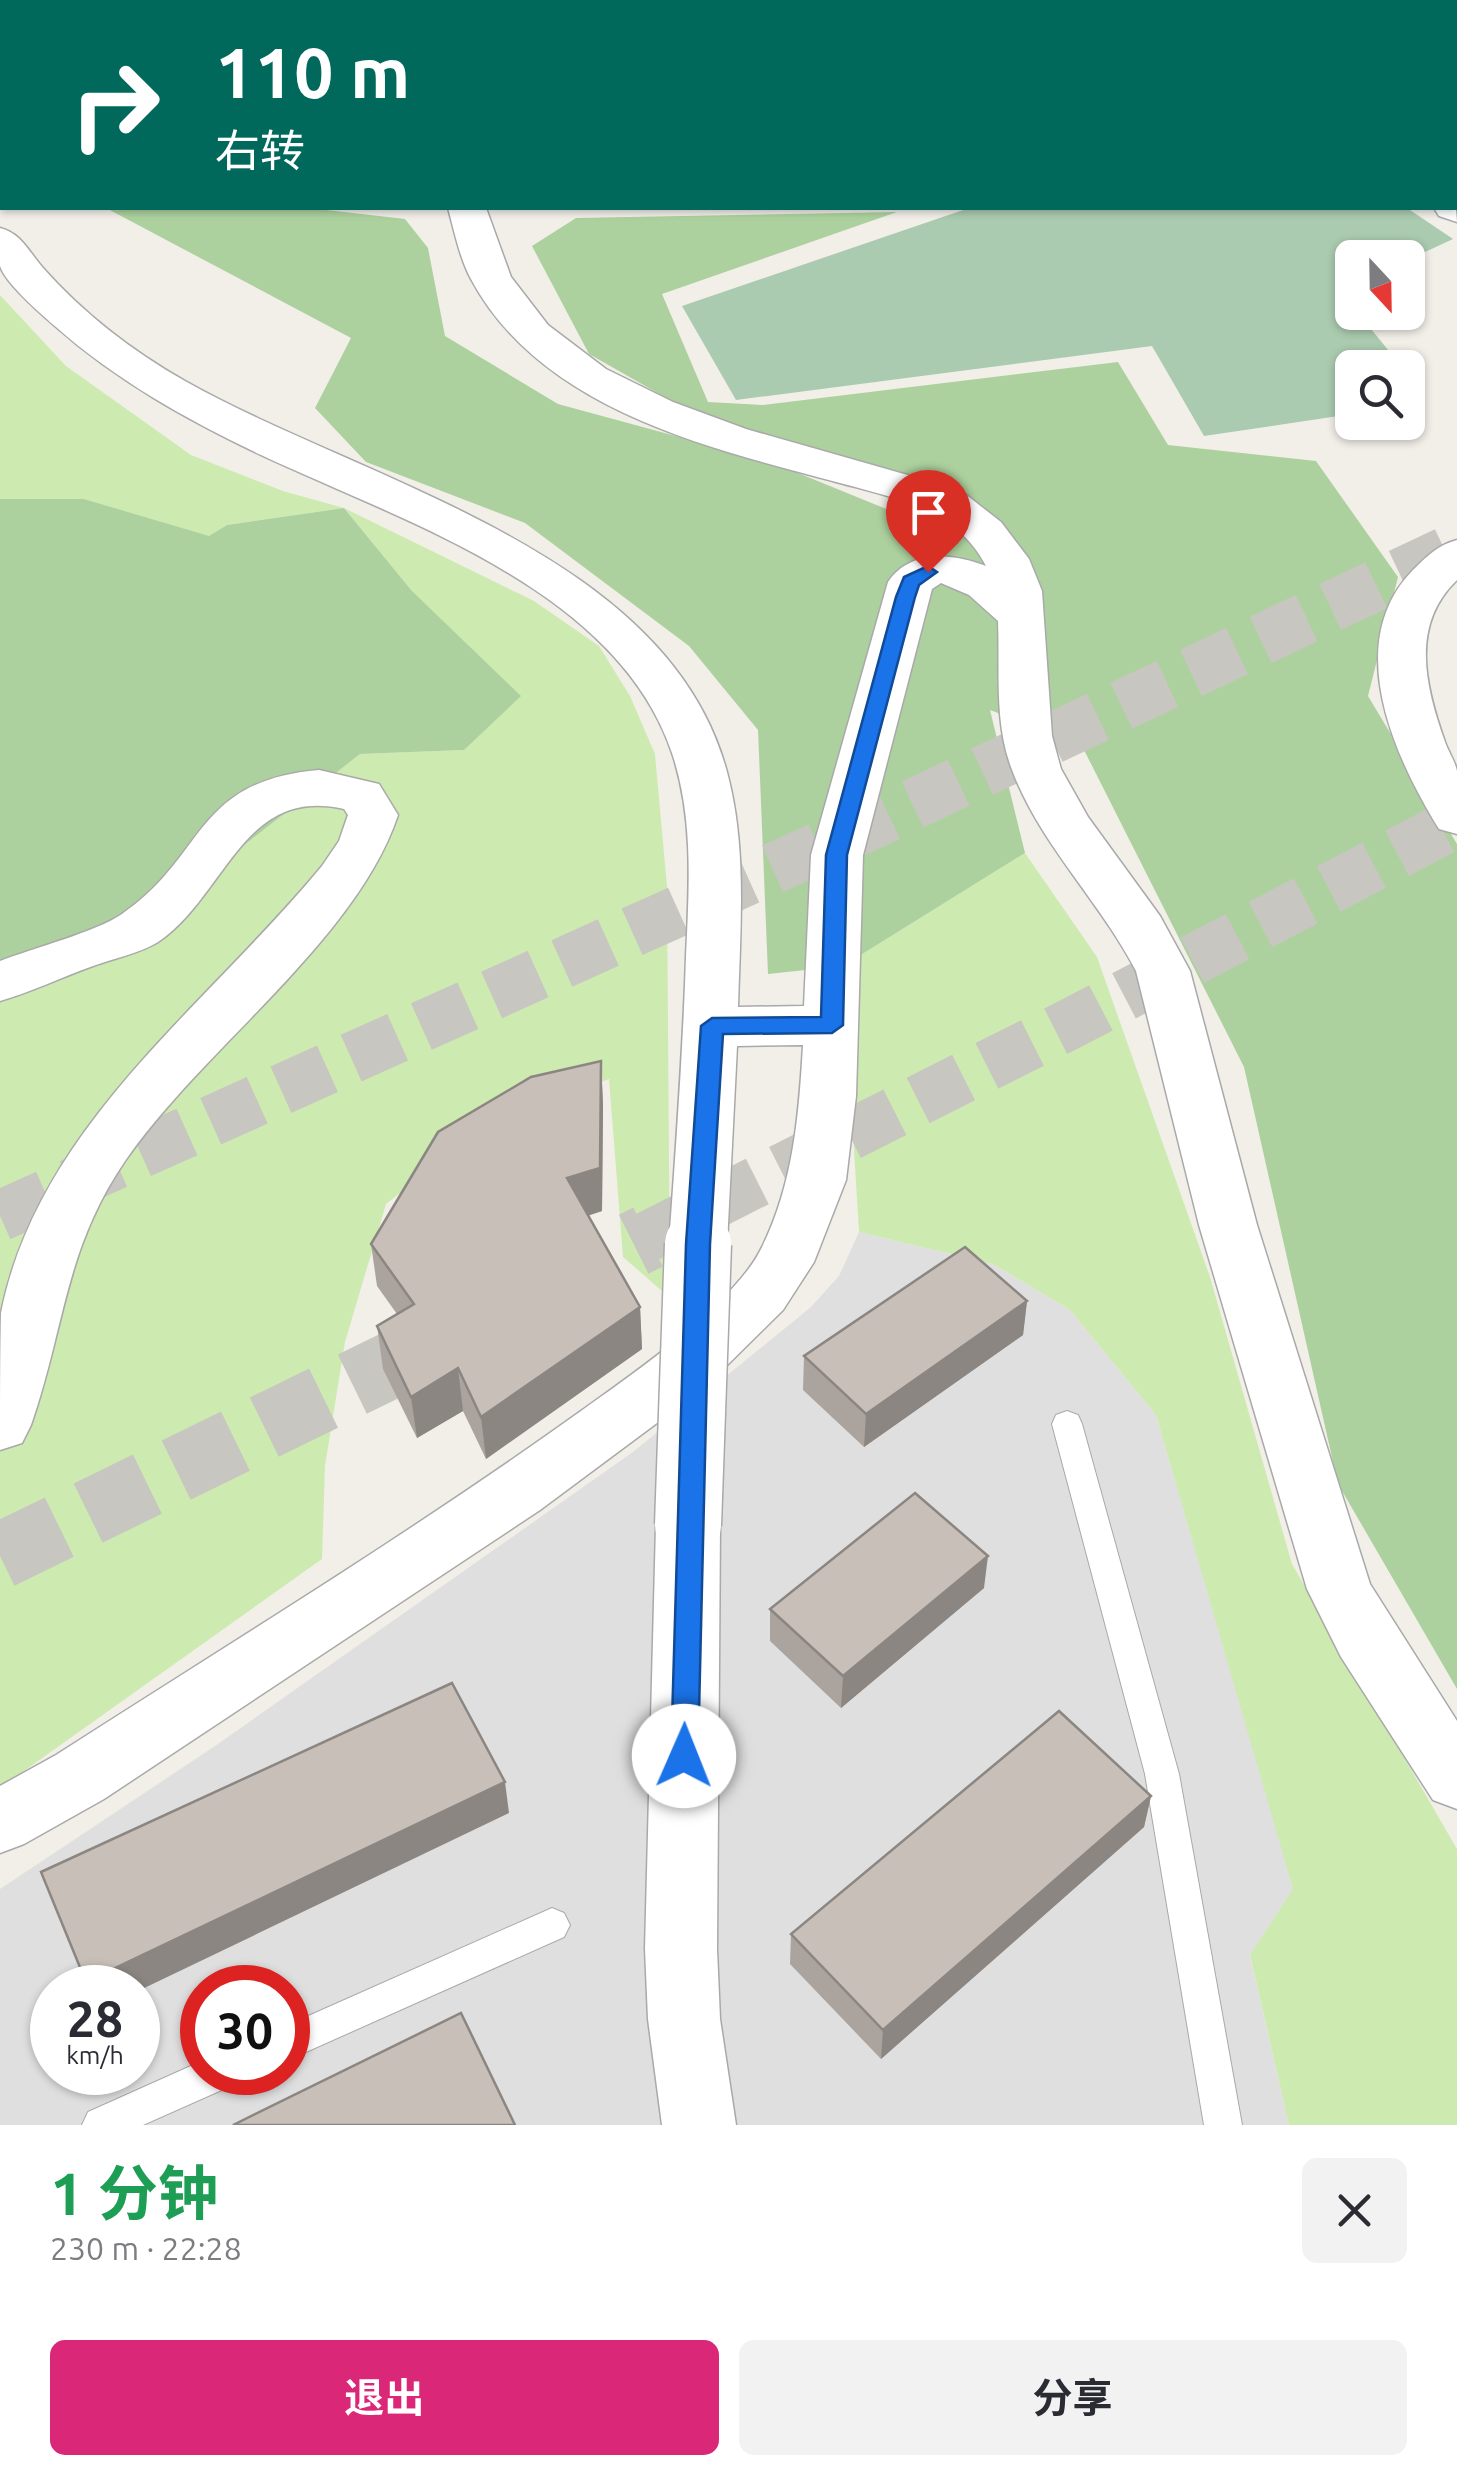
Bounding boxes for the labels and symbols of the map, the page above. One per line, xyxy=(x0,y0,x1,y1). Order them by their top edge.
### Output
north arrow xyxy=(1335,240,1425,330)
pin xyxy=(886,470,971,573)
position arrow xyxy=(632,1704,736,1808)
speed limit sign: 30 xyxy=(180,1965,310,2095)

